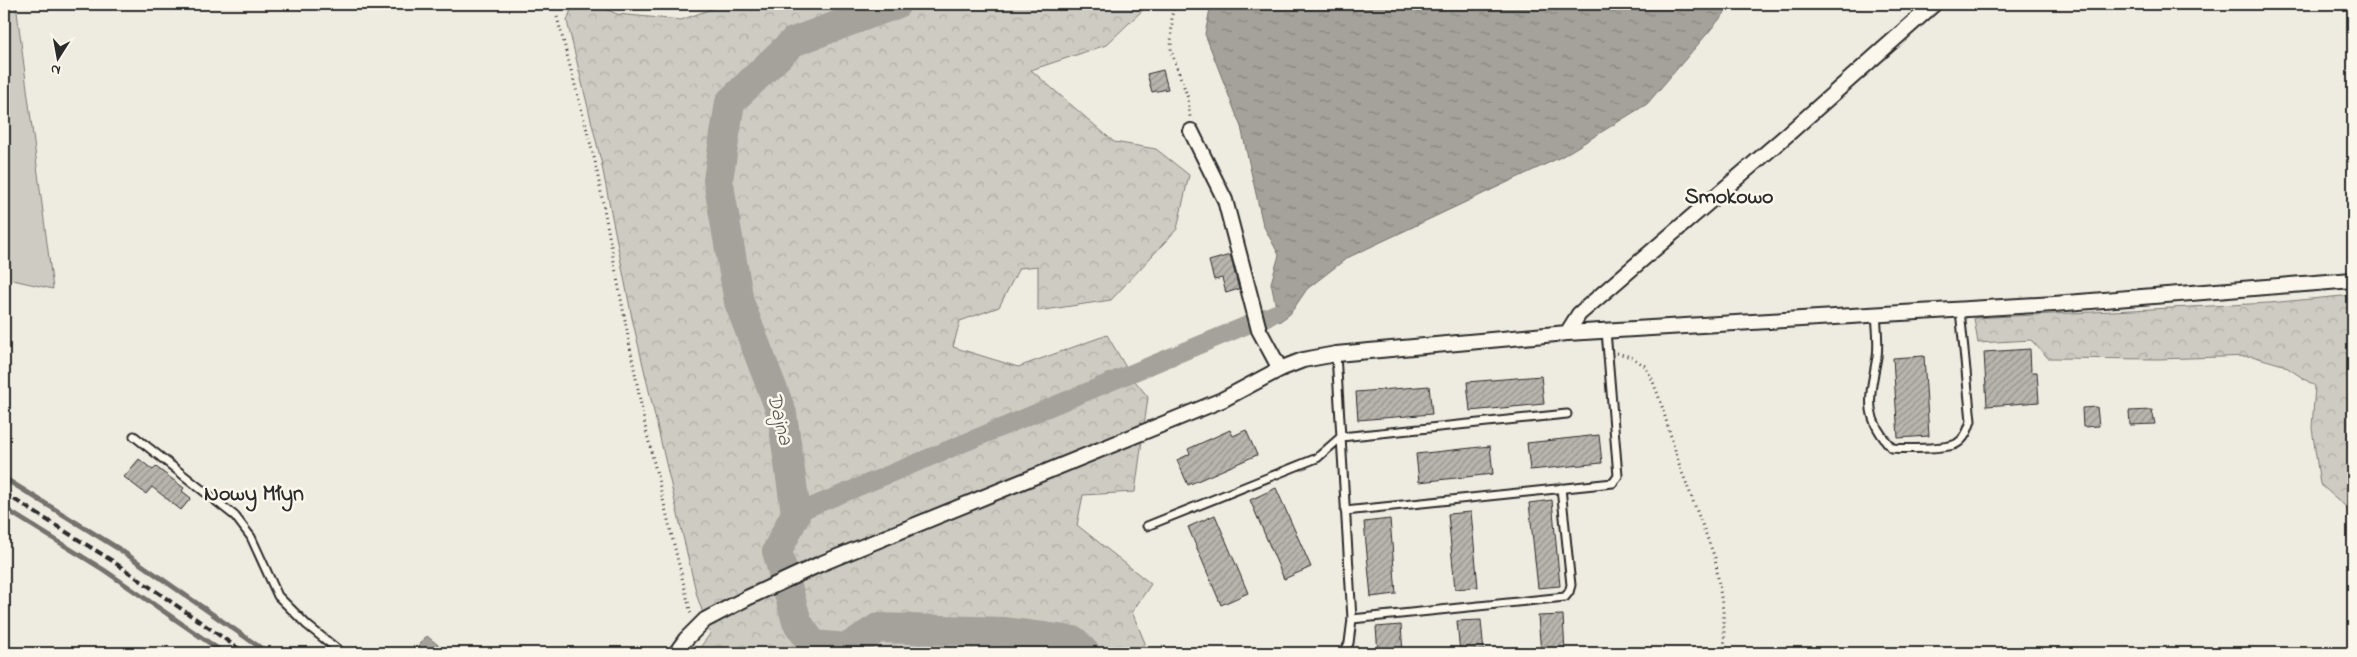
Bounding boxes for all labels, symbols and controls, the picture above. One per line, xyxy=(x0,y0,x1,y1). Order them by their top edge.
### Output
north arrow xyxy=(32,32,82,82)
text: N xyxy=(49,58,62,80)
district label: Smokowo xyxy=(1685,182,1773,214)
water label: Dajna xyxy=(758,390,800,449)
district label: Nowy Młyn xyxy=(204,479,304,512)

